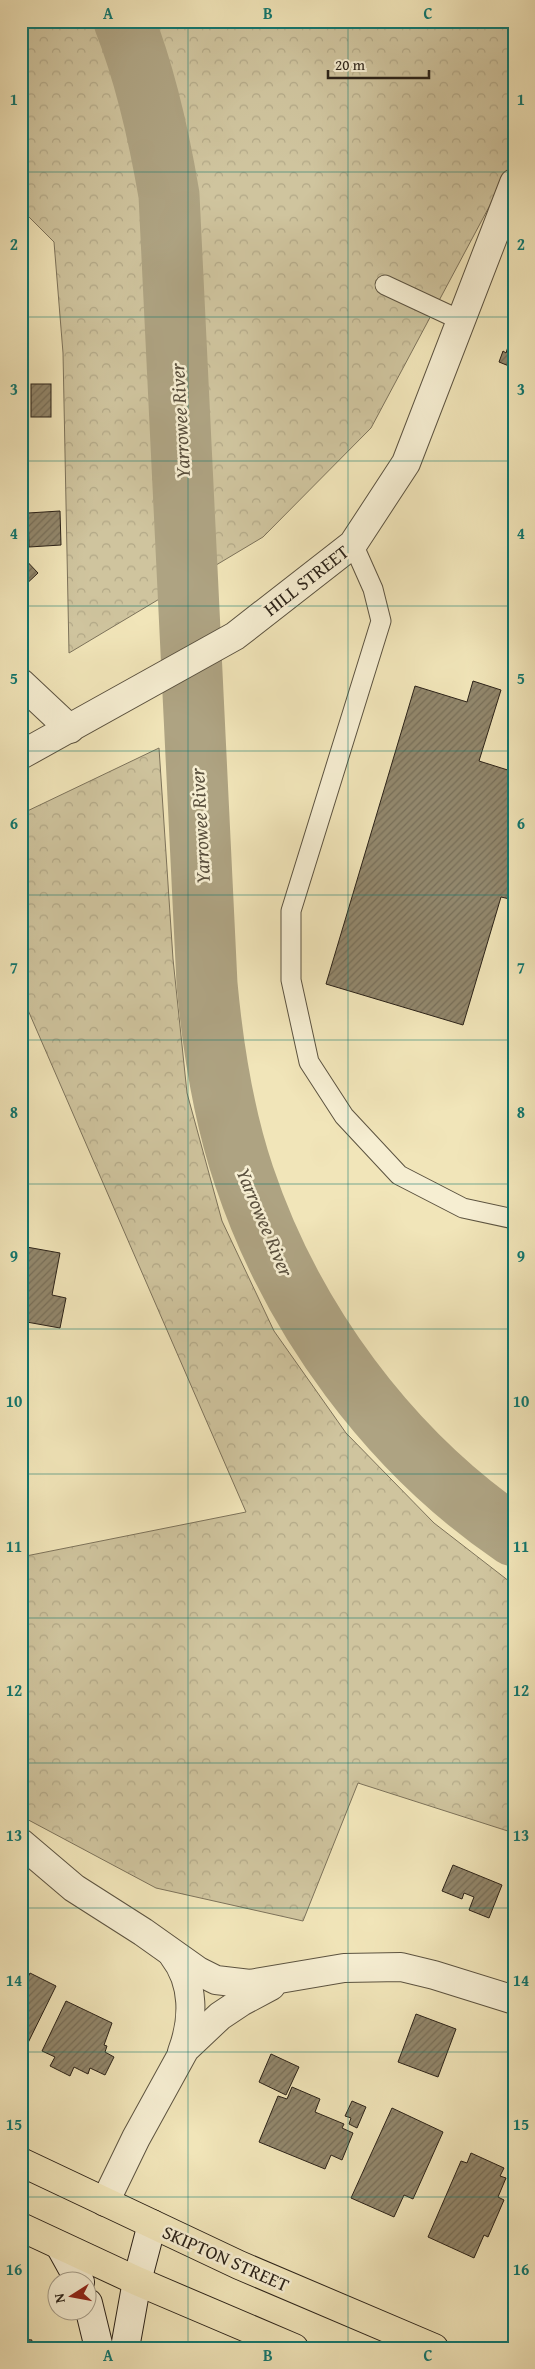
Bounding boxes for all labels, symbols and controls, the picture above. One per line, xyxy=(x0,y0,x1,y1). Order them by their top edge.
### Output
text: A xyxy=(103,1,114,25)
text: B xyxy=(263,1,273,25)
text: C xyxy=(423,1,433,25)
scale bar xyxy=(328,48,429,80)
text: 20 m xyxy=(335,54,366,75)
text: 1 xyxy=(10,87,18,111)
text: 1 xyxy=(517,87,525,111)
text: 2 xyxy=(10,232,18,256)
text: 2 xyxy=(517,232,525,256)
water label: Yarrowee River xyxy=(162,362,197,480)
text: 3 xyxy=(10,377,18,401)
text: 3 xyxy=(517,377,525,401)
text: 4 xyxy=(10,521,18,545)
text: 4 xyxy=(517,521,525,545)
street label: HILL STREET xyxy=(257,537,355,622)
text: 5 xyxy=(10,666,18,690)
text: 5 xyxy=(517,666,525,690)
water label: Yarrowee River xyxy=(182,767,217,885)
text: 6 xyxy=(10,811,18,835)
text: 6 xyxy=(517,811,525,835)
text: 7 xyxy=(10,955,18,979)
text: 7 xyxy=(517,955,525,979)
text: 8 xyxy=(10,1100,18,1124)
text: 8 xyxy=(517,1100,525,1124)
water label: Yarrowee River xyxy=(230,1163,302,1281)
text: 9 xyxy=(10,1244,18,1268)
text: 9 xyxy=(517,1244,525,1268)
text: 10 xyxy=(6,1389,22,1413)
text: 10 xyxy=(513,1389,529,1413)
text: 11 xyxy=(6,1534,22,1558)
text: 11 xyxy=(513,1534,529,1558)
text: 12 xyxy=(6,1678,22,1702)
text: 12 xyxy=(513,1678,529,1702)
text: 13 xyxy=(6,1823,22,1847)
text: 13 xyxy=(513,1823,529,1847)
text: 14 xyxy=(6,1968,22,1992)
text: 14 xyxy=(513,1968,529,1992)
text: 15 xyxy=(6,2112,22,2136)
text: 15 xyxy=(513,2112,529,2136)
street label: SKIPTON STREET xyxy=(158,2218,294,2299)
text: 16 xyxy=(6,2257,22,2281)
text: 16 xyxy=(513,2257,529,2281)
north arrow xyxy=(48,2272,98,2322)
text: N xyxy=(48,2291,70,2305)
text: A xyxy=(103,2343,114,2367)
text: B xyxy=(263,2343,273,2367)
text: C xyxy=(423,2343,433,2367)

